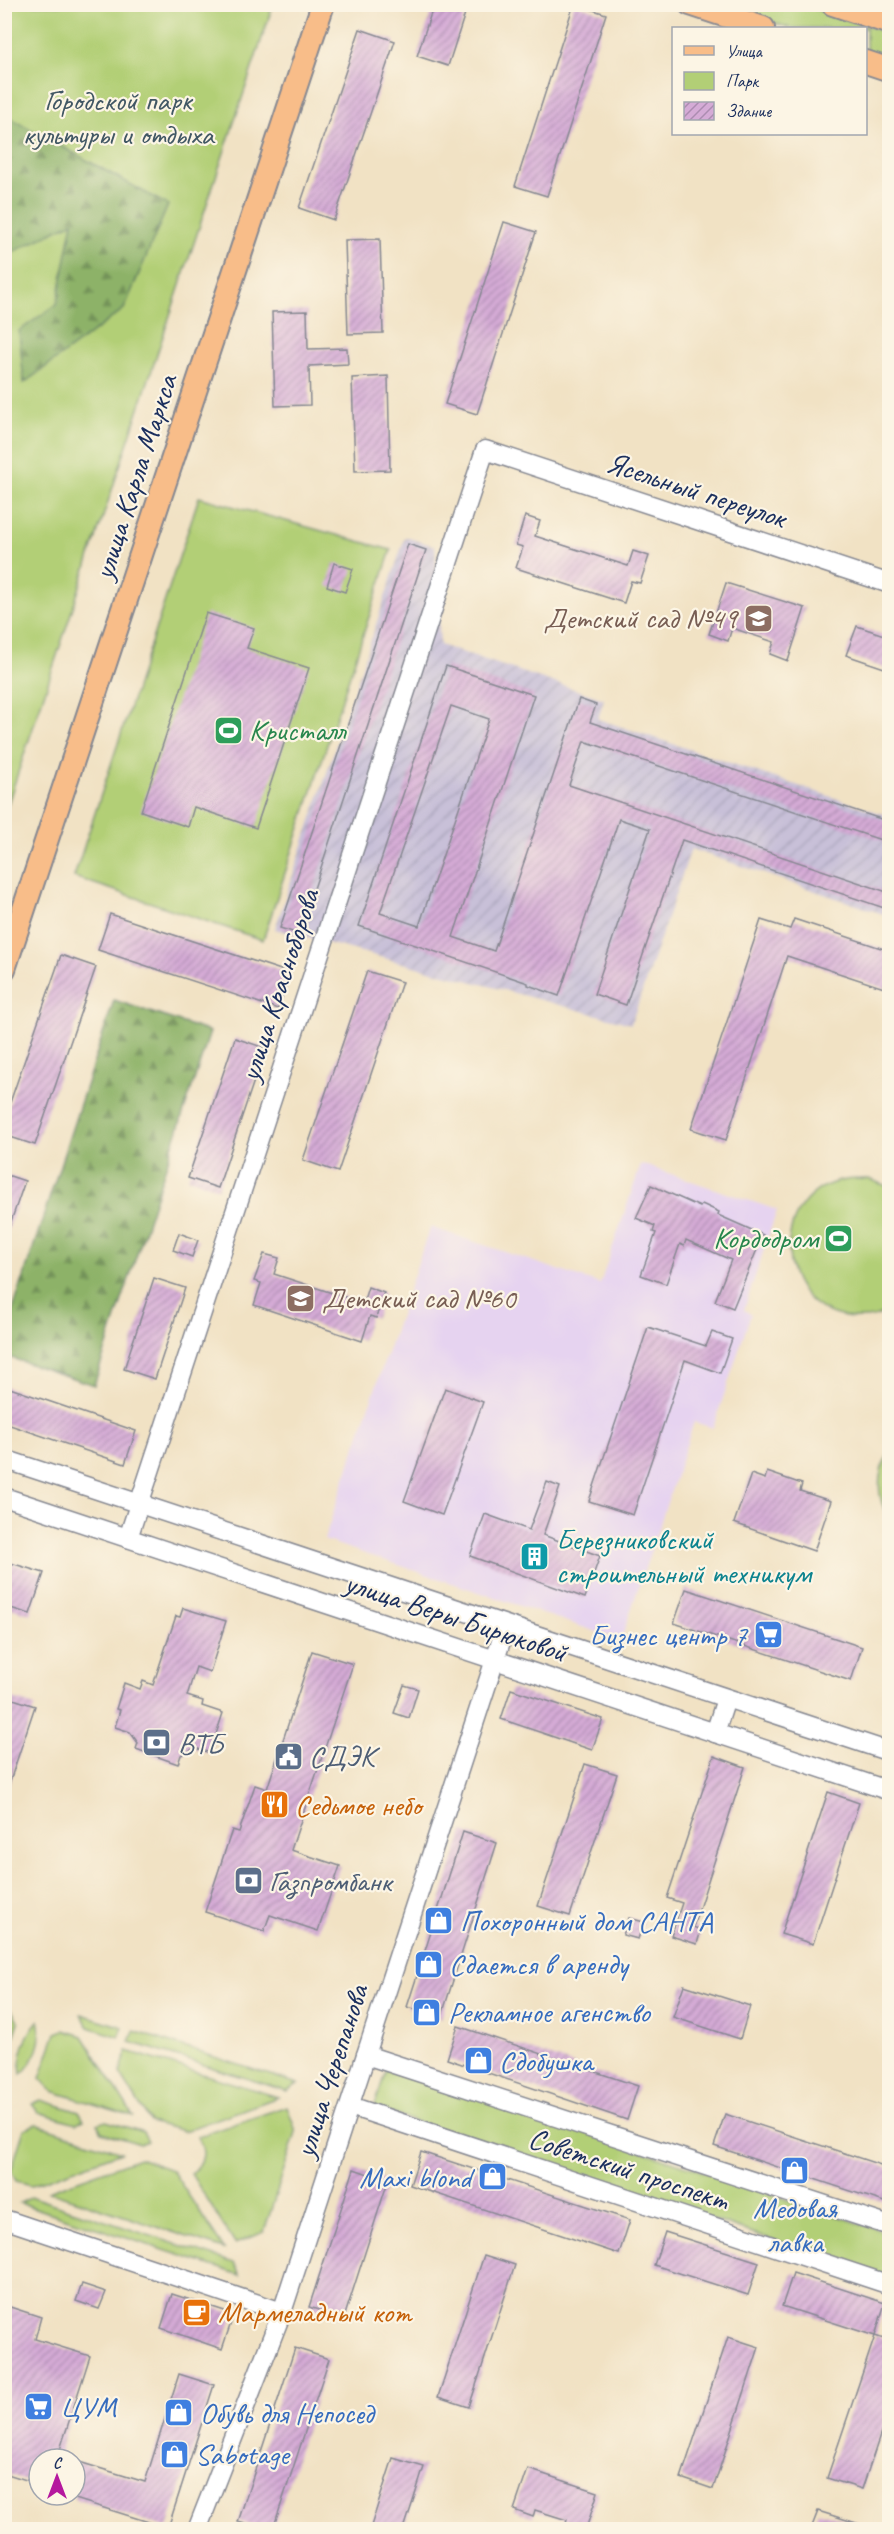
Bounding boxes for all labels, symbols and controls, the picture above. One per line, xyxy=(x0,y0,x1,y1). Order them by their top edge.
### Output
legend xyxy=(672,27,867,135)
text: Улица xyxy=(726,40,763,62)
text: Парк xyxy=(726,70,760,92)
park label: Городской парк культуры и отдыха xyxy=(22,81,215,153)
text: Здание xyxy=(726,100,772,122)
street label: улица Карла Маркса xyxy=(83,368,187,586)
street label: Ясельный переулок xyxy=(602,443,793,538)
place label: Детский сад №49 xyxy=(543,599,739,637)
school or university icon: Детский сад №49 xyxy=(742,602,774,634)
place label: Кристалл xyxy=(249,711,347,749)
sports icon: Кристалл xyxy=(212,714,244,746)
street label: улица Красноборова xyxy=(229,882,328,1088)
place label: Кордодром xyxy=(713,1219,821,1257)
sports icon: Кордодром xyxy=(823,1222,855,1254)
place label: Детский сад №60 xyxy=(322,1279,518,1317)
school or university icon: Детский сад №60 xyxy=(285,1282,317,1314)
place label: Березниковский строительный техникум xyxy=(556,1520,813,1592)
building icon: Березниковский строительный техникум xyxy=(519,1540,551,1572)
street label: улица Веры Бирюковой xyxy=(338,1563,573,1671)
place label: Бизнес центр 7 xyxy=(589,1616,748,1654)
supermarket icon: Бизнес центр 7 xyxy=(752,1619,784,1651)
place label: ВТБ xyxy=(178,1724,227,1762)
bank icon: ВТБ xyxy=(141,1727,173,1759)
place label: СДЭК xyxy=(309,1737,381,1775)
public building icon: СДЭК xyxy=(272,1740,304,1772)
place label: Седьмое небо xyxy=(295,1786,425,1824)
restaurant icon: Седьмое небо xyxy=(258,1789,290,1821)
place label: Газпромбанк xyxy=(269,1862,394,1900)
bank icon: Газпромбанк xyxy=(232,1865,264,1897)
place label: Похоронный дом САНТА xyxy=(460,1902,713,1940)
shop icon: Похоронный дом САНТА xyxy=(423,1905,455,1937)
place label: Сдается в аренду xyxy=(449,1945,631,1983)
shop icon: Сдается в аренду xyxy=(412,1948,444,1980)
street label: улица Черепанова xyxy=(285,1978,377,2164)
place label: Рекламное агенство xyxy=(448,1993,651,2031)
shop icon: Рекламное агенство xyxy=(411,1996,443,2028)
place label: Сдобушка xyxy=(499,2042,595,2080)
shop icon: Сдобушка xyxy=(462,2045,494,2077)
street label: Советский проспект xyxy=(524,2119,735,2220)
shop icon: Медовая лавка xyxy=(779,2155,811,2187)
place label: Maxi blond xyxy=(359,2158,475,2196)
shop icon: Maxi blond xyxy=(476,2161,508,2193)
place label: Медовая лавка xyxy=(753,2189,838,2261)
place label: Мармеладный кот xyxy=(218,2293,413,2331)
cafe icon: Мармеладный кот xyxy=(181,2296,213,2328)
place label: ЦУМ xyxy=(60,2388,119,2426)
supermarket icon: ЦУМ xyxy=(23,2391,55,2423)
place label: Обувь для Непосед xyxy=(200,2394,376,2432)
shop icon: Обувь для Непосед xyxy=(163,2397,195,2429)
place label: Sabotage xyxy=(195,2435,291,2473)
shop icon: Sabotage xyxy=(158,2438,190,2470)
north arrow xyxy=(27,2447,87,2507)
text: С xyxy=(53,2453,63,2473)

